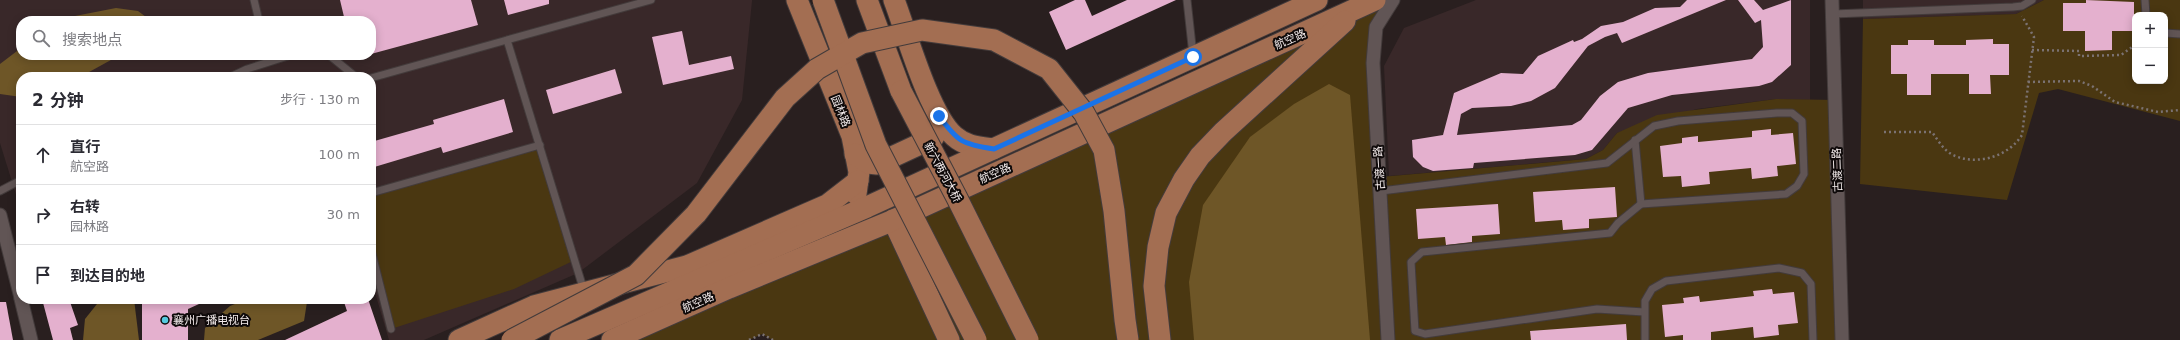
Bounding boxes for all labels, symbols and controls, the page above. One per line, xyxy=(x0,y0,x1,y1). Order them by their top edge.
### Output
map controls xyxy=(2132,12,2168,84)
button: + xyxy=(2132,12,2168,48)
search box xyxy=(16,16,376,60)
icon: search xyxy=(30,27,52,49)
street label: 航空路 xyxy=(1272,27,1308,52)
text: 搜索地点 xyxy=(62,31,122,49)
route start xyxy=(1184,48,1202,66)
button: − xyxy=(2132,48,2168,84)
text: 2 分钟 xyxy=(32,90,84,110)
text: 步行 · 130 m xyxy=(280,92,360,107)
street label: 园林路 xyxy=(828,93,853,129)
route end xyxy=(930,107,948,125)
text: 直行 xyxy=(70,138,100,156)
street label: 新六两河大桥 xyxy=(921,140,964,204)
icon: ahead xyxy=(32,144,54,166)
street label: 古渡一路 xyxy=(1371,146,1388,190)
text: 100 m xyxy=(318,147,360,162)
street label: 古渡二路 xyxy=(1830,148,1845,192)
text: 航空路 xyxy=(70,159,109,174)
street label: 航空路 xyxy=(977,161,1013,186)
text: 右转 xyxy=(70,198,100,216)
icon: right xyxy=(32,204,54,226)
text: 30 m xyxy=(327,207,360,222)
text: 园林路 xyxy=(70,219,109,234)
icon: arrive xyxy=(32,264,54,286)
text: 到达目的地 xyxy=(70,267,145,285)
street label: 航空路 xyxy=(680,290,716,315)
place label: 襄州广播电视台 xyxy=(173,314,250,327)
marker: 襄州广播电视台 xyxy=(160,315,170,325)

